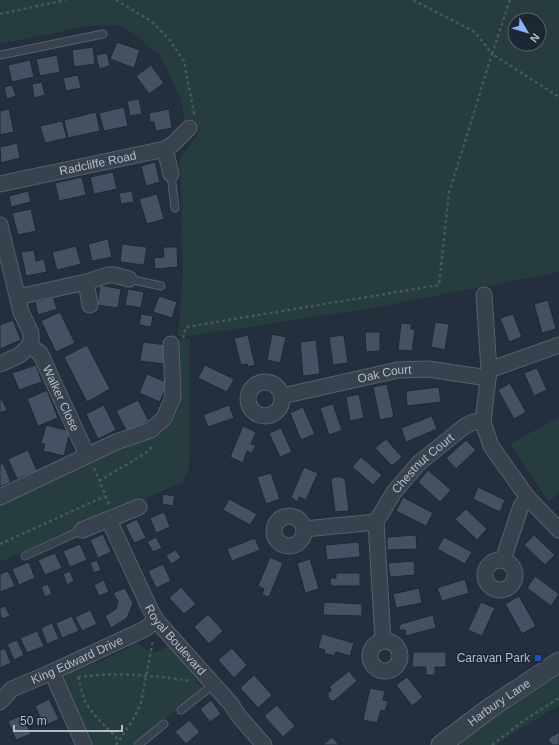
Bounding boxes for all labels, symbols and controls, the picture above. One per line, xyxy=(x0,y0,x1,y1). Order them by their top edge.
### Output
north arrow xyxy=(507,12,547,52)
text: N xyxy=(528,31,542,45)
street label: Radcliffe Road xyxy=(58,148,138,178)
street label: Walker Close xyxy=(40,363,82,434)
street label: Oak Court xyxy=(356,363,412,386)
street label: Chestnut Court xyxy=(389,430,457,496)
street label: Royal Boulevard xyxy=(142,602,209,678)
street label: King Edward Drive xyxy=(29,633,126,687)
place label: Caravan Park xyxy=(457,651,531,665)
marker: Caravan Park xyxy=(533,653,543,663)
street label: Harbury Lane xyxy=(465,676,533,729)
scale bar xyxy=(14,707,122,733)
text: 50 m xyxy=(20,714,47,728)

